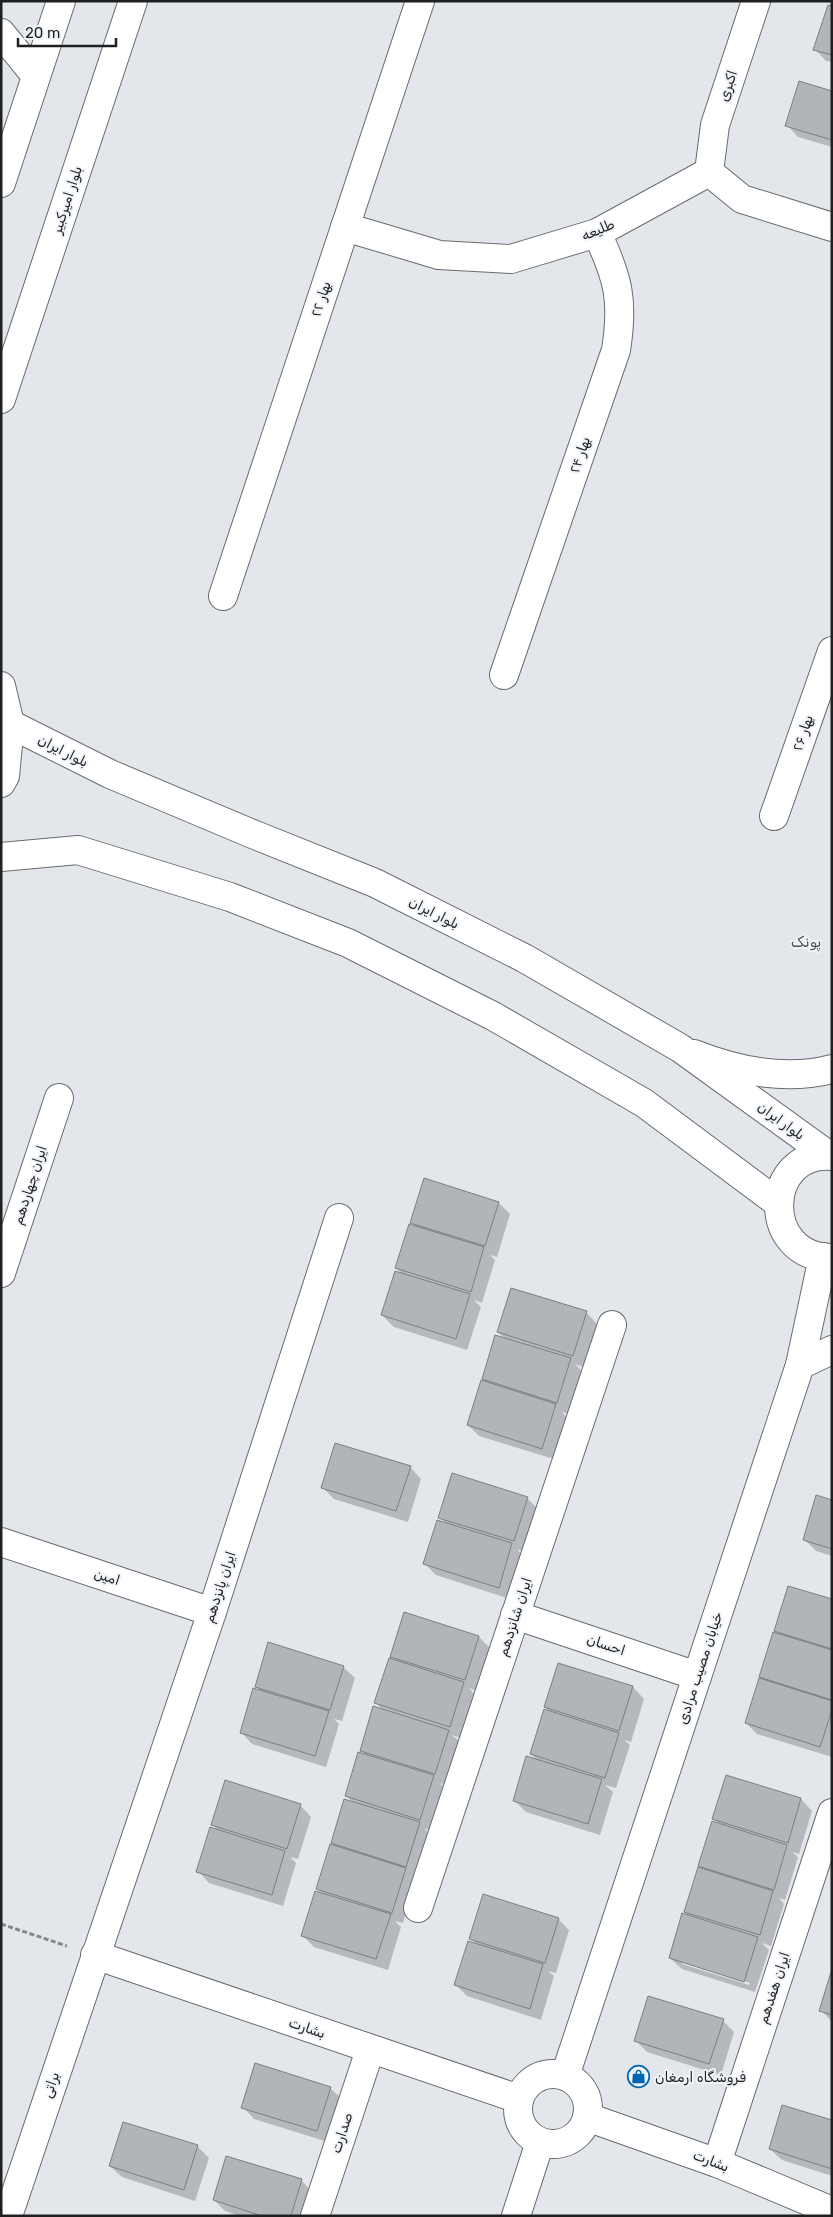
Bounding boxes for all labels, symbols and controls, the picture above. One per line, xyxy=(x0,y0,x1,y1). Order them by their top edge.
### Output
scale bar xyxy=(18,15,115,47)
text: 20 m xyxy=(25,24,60,42)
street label: اکبری xyxy=(715,68,741,104)
street label: بلوار امیرکبیر xyxy=(48,164,86,237)
street label: طلیعه xyxy=(579,215,617,245)
street label: بهار ۲۲ xyxy=(307,279,335,319)
street label: بهار ۲۴ xyxy=(566,435,594,475)
street label: بهار ۲۶ xyxy=(789,713,817,753)
street label: بلوار ایران xyxy=(35,731,91,771)
street label: بلوار ایران xyxy=(406,893,462,933)
district label: پونک xyxy=(791,933,821,952)
street label: بلوار ایران xyxy=(754,1098,808,1144)
street label: ایران چهاردهم xyxy=(9,1143,51,1227)
street label: ایران پانزدهم xyxy=(200,1549,240,1625)
street label: امین xyxy=(92,1565,122,1589)
street label: ایران شانزدهم xyxy=(494,1575,536,1659)
street label: خیابان مصیب مرادی xyxy=(674,1609,726,1726)
street label: احسان xyxy=(585,1631,627,1659)
street label: ایران هفدهم xyxy=(754,1950,794,2026)
street label: بشارت xyxy=(287,2014,327,2042)
shop icon: فروشگاه ارمغان xyxy=(627,2065,651,2089)
place label: فروشگاه ارمغان xyxy=(655,2069,746,2086)
street label: براتی xyxy=(39,2070,63,2100)
street label: صدارت xyxy=(327,2110,357,2156)
street label: بشارت xyxy=(690,2146,732,2176)

